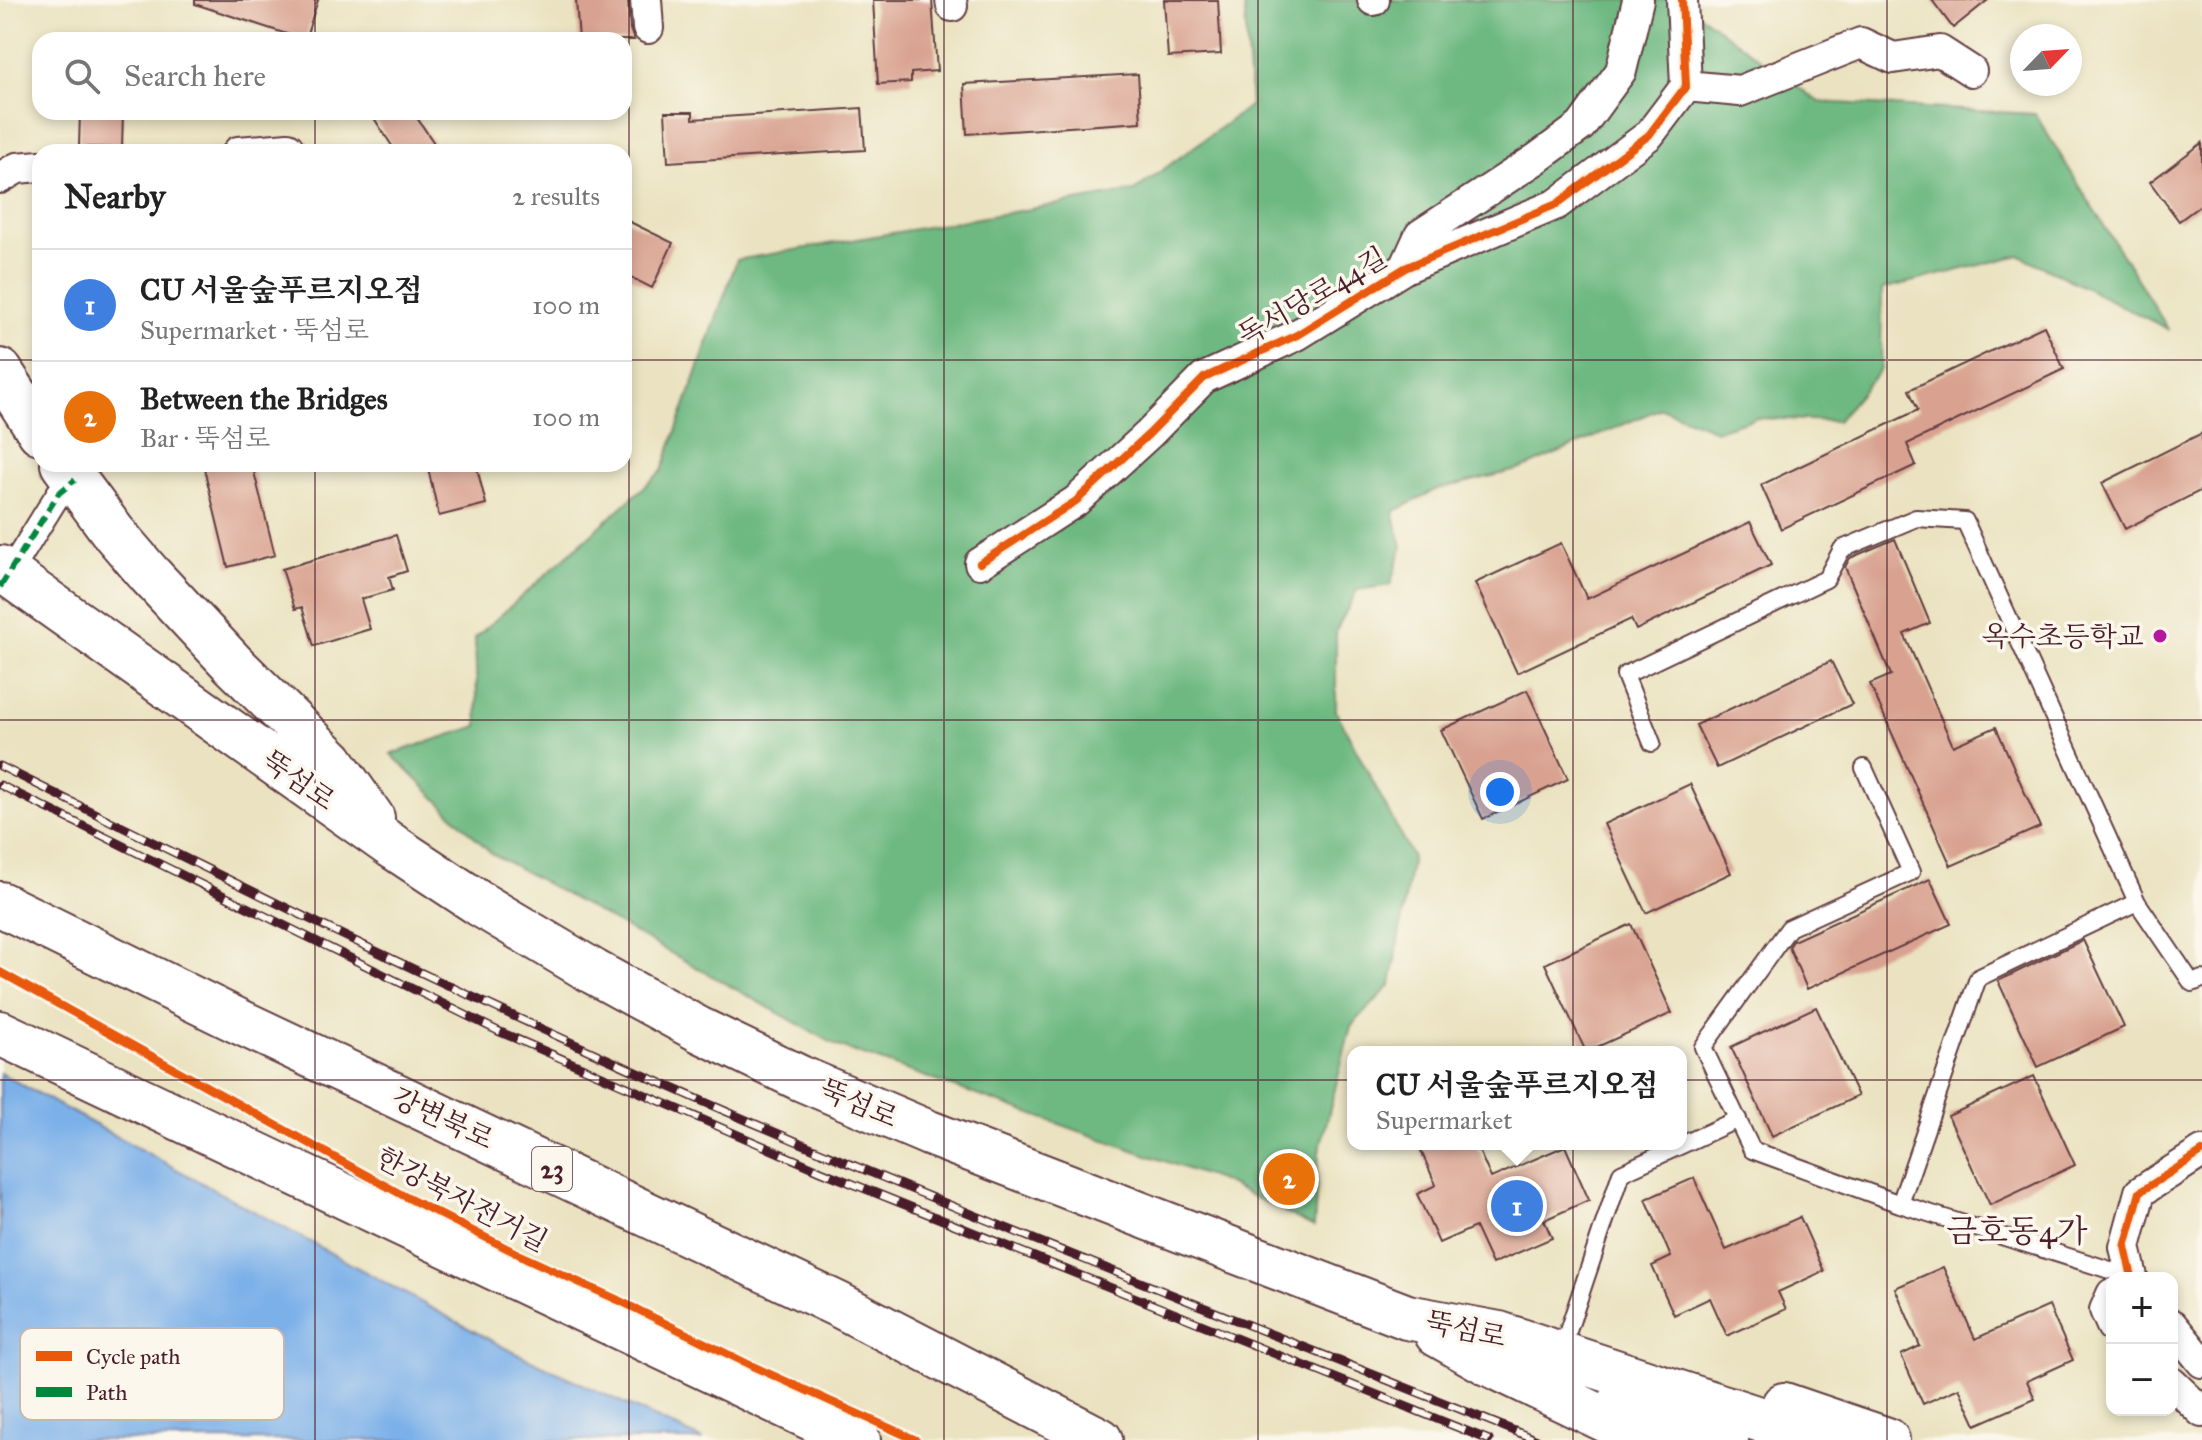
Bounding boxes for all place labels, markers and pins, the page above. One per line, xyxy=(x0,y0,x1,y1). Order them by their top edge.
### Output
place label: 옥수초등학교 xyxy=(1982,619,2144,654)
marker: 옥수초등학교 xyxy=(2151,627,2169,645)
pin: 2 xyxy=(1263,1149,1315,1209)
pin: 1 xyxy=(1491,1176,1543,1236)

